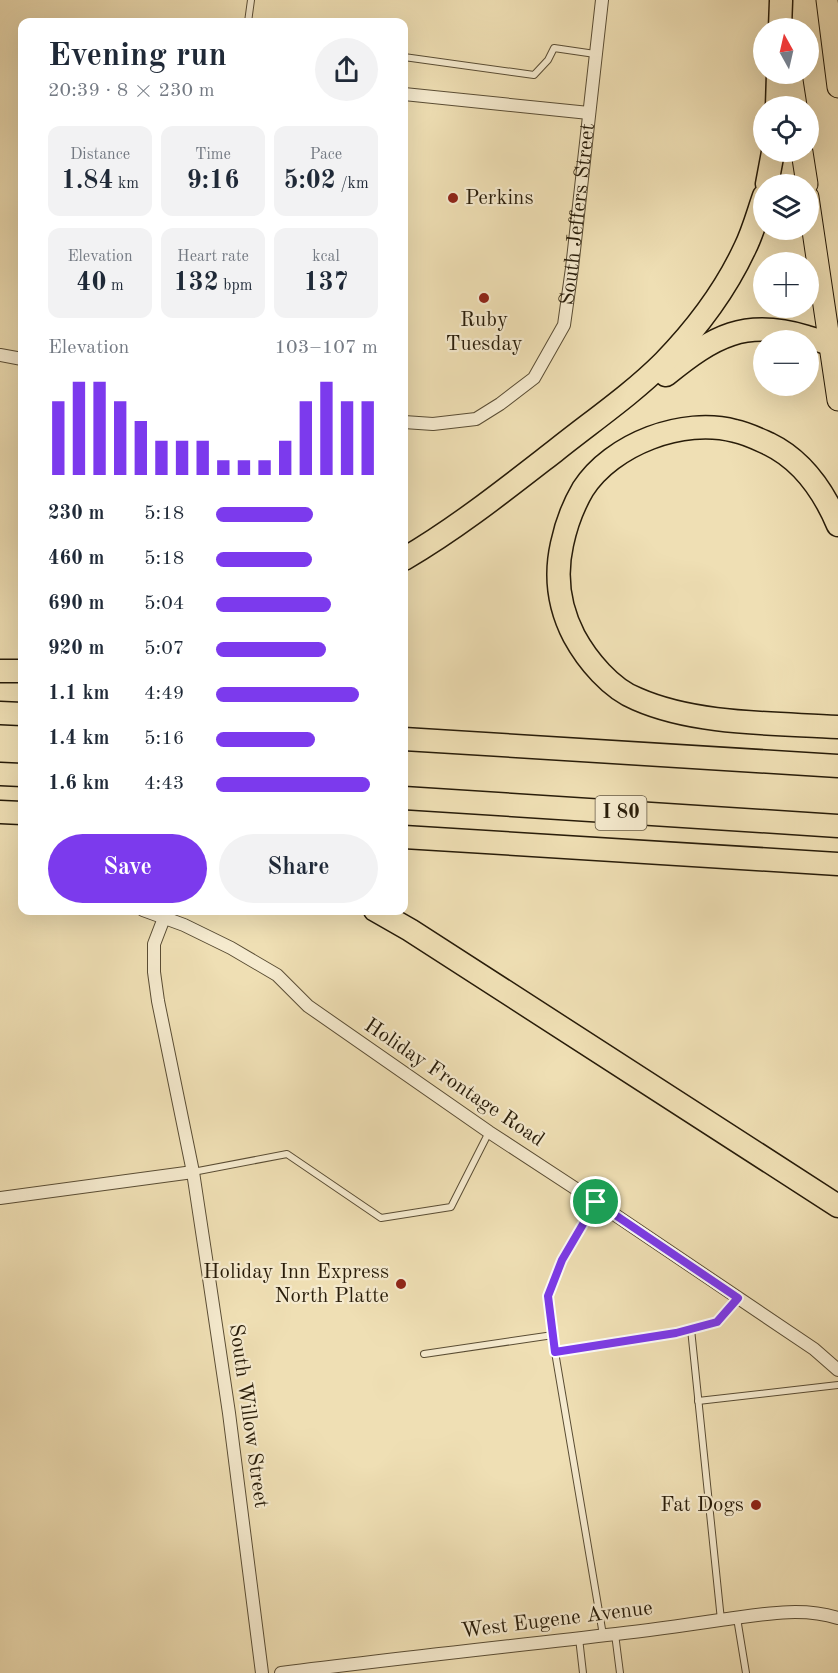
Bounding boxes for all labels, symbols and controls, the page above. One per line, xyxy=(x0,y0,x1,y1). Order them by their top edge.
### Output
north arrow xyxy=(753,18,819,84)
map controls xyxy=(753,18,819,396)
button: share xyxy=(315,38,378,101)
text: Evening run xyxy=(48,40,227,73)
text: 20:39 · 8 × 230 m xyxy=(48,81,215,101)
button: locate xyxy=(753,96,819,162)
street label: South Jeffers Street xyxy=(556,122,599,307)
text: Distance xyxy=(70,147,130,163)
text: Time xyxy=(195,147,231,163)
text: Pace xyxy=(310,147,342,163)
text: 1.84 xyxy=(61,168,114,194)
text: 9:16 xyxy=(187,168,239,194)
text: 5:02 xyxy=(283,168,336,194)
button: layers xyxy=(753,174,819,240)
text: km xyxy=(114,176,139,192)
text: /km xyxy=(336,176,369,192)
place label: Perkins xyxy=(465,188,534,209)
marker: Perkins xyxy=(446,191,460,205)
text: Elevation xyxy=(67,249,133,265)
text: Heart rate xyxy=(177,249,249,265)
text: kcal xyxy=(312,249,340,265)
button: + xyxy=(753,252,819,318)
text: 40 xyxy=(76,270,106,296)
text: 132 xyxy=(174,270,219,296)
text: 137 xyxy=(303,270,349,296)
text: m xyxy=(106,278,124,294)
text: bpm xyxy=(219,278,252,294)
marker: Ruby Tuesday xyxy=(477,291,491,305)
place label: Ruby Tuesday xyxy=(445,310,523,355)
button: − xyxy=(753,330,819,396)
text: Elevation xyxy=(48,338,129,358)
text: 103–107 m xyxy=(275,338,378,358)
text: 230 m xyxy=(48,504,104,524)
text: 5:18 xyxy=(144,504,184,524)
text: 460 m xyxy=(48,549,104,569)
text: 5:18 xyxy=(144,549,184,569)
text: 690 m xyxy=(48,594,104,614)
text: 5:04 xyxy=(144,594,184,614)
text: 920 m xyxy=(48,639,104,659)
text: 5:07 xyxy=(144,639,184,659)
text: 1.1 km xyxy=(48,684,110,704)
text: 4:49 xyxy=(144,684,184,704)
text: 1.4 km xyxy=(48,729,110,749)
text: 5:16 xyxy=(144,729,184,749)
text: 1.6 km xyxy=(48,774,110,794)
text: 4:43 xyxy=(144,774,184,794)
road number: I 80 xyxy=(596,796,646,830)
button: Save xyxy=(48,834,207,903)
button: Share xyxy=(219,834,378,903)
street label: Holiday Frontage Road xyxy=(360,1015,548,1151)
pin xyxy=(570,1176,621,1227)
icon: arrive xyxy=(579,1185,612,1218)
place label: Holiday Inn Express North Platte xyxy=(203,1262,389,1307)
marker: Holiday Inn Express North Platte xyxy=(394,1277,408,1291)
street label: South Willow Street xyxy=(225,1323,271,1509)
place label: Fat Dogs xyxy=(660,1495,744,1516)
marker: Fat Dogs xyxy=(749,1498,763,1512)
street label: West Eugene Avenue xyxy=(460,1598,654,1642)

